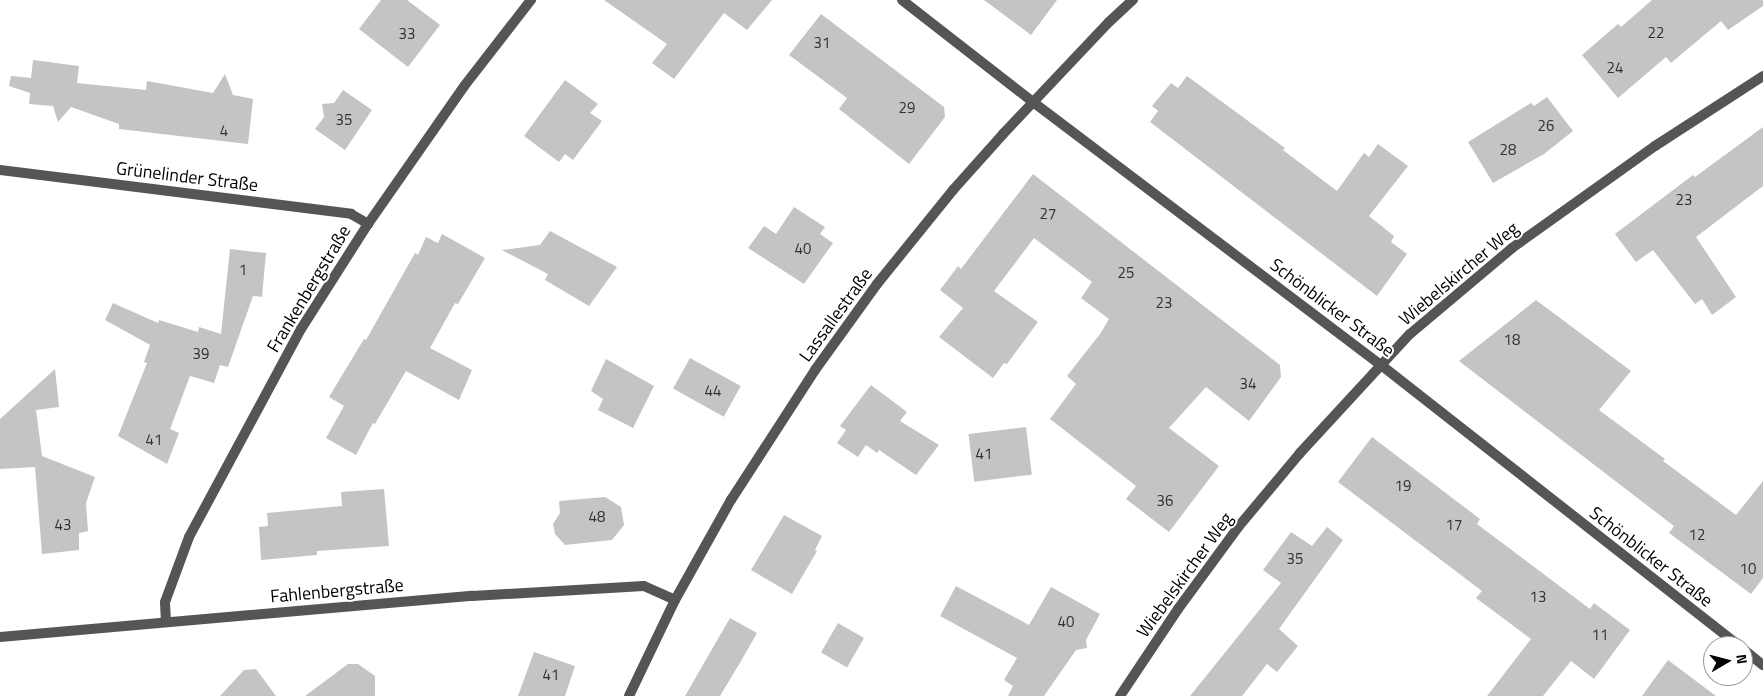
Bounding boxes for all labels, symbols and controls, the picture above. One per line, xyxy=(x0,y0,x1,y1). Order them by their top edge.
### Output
house number: 22 xyxy=(1648,24,1664,42)
house number: 33 xyxy=(399,25,415,43)
house number: 31 xyxy=(814,34,830,52)
house number: 24 xyxy=(1607,59,1623,77)
house number: 29 xyxy=(899,99,915,117)
house number: 35 xyxy=(336,111,352,129)
house number: 26 xyxy=(1538,117,1554,135)
house number: 4 xyxy=(220,122,228,140)
house number: 28 xyxy=(1500,141,1516,159)
street label: Grünelinder Straße xyxy=(115,158,259,196)
house number: 23 xyxy=(1676,191,1692,209)
house number: 27 xyxy=(1040,205,1056,223)
street label: Wiebelskircher Weg xyxy=(1395,218,1523,330)
street label: Frankenbergstraße xyxy=(263,222,355,356)
house number: 40 xyxy=(795,240,811,258)
street label: Schönblicker Straße xyxy=(1266,254,1398,362)
house number: 1 xyxy=(239,261,247,279)
street label: Lassallestraße xyxy=(795,264,877,366)
house number: 25 xyxy=(1118,264,1134,282)
house number: 23 xyxy=(1156,294,1172,312)
house number: 18 xyxy=(1504,331,1520,349)
house number: 39 xyxy=(193,345,209,363)
house number: 34 xyxy=(1240,375,1256,393)
house number: 44 xyxy=(705,382,721,400)
house number: 41 xyxy=(146,431,162,449)
house number: 41 xyxy=(976,445,992,463)
house number: 19 xyxy=(1395,477,1411,495)
house number: 36 xyxy=(1157,492,1173,510)
street label: Schönblicker Straße xyxy=(1585,502,1717,612)
house number: 48 xyxy=(589,508,605,526)
street label: Wiebelskircher Weg xyxy=(1132,508,1238,642)
house number: 43 xyxy=(55,516,71,534)
house number: 17 xyxy=(1446,516,1462,534)
house number: 12 xyxy=(1689,526,1705,544)
house number: 35 xyxy=(1287,550,1303,568)
house number: 10 xyxy=(1740,560,1756,578)
street label: Fahlenbergstraße xyxy=(269,574,405,608)
house number: 13 xyxy=(1530,588,1546,606)
house number: 40 xyxy=(1058,613,1074,631)
house number: 11 xyxy=(1592,626,1608,644)
north arrow xyxy=(1703,636,1753,686)
text: N xyxy=(1731,653,1753,665)
house number: 41 xyxy=(543,666,559,684)

